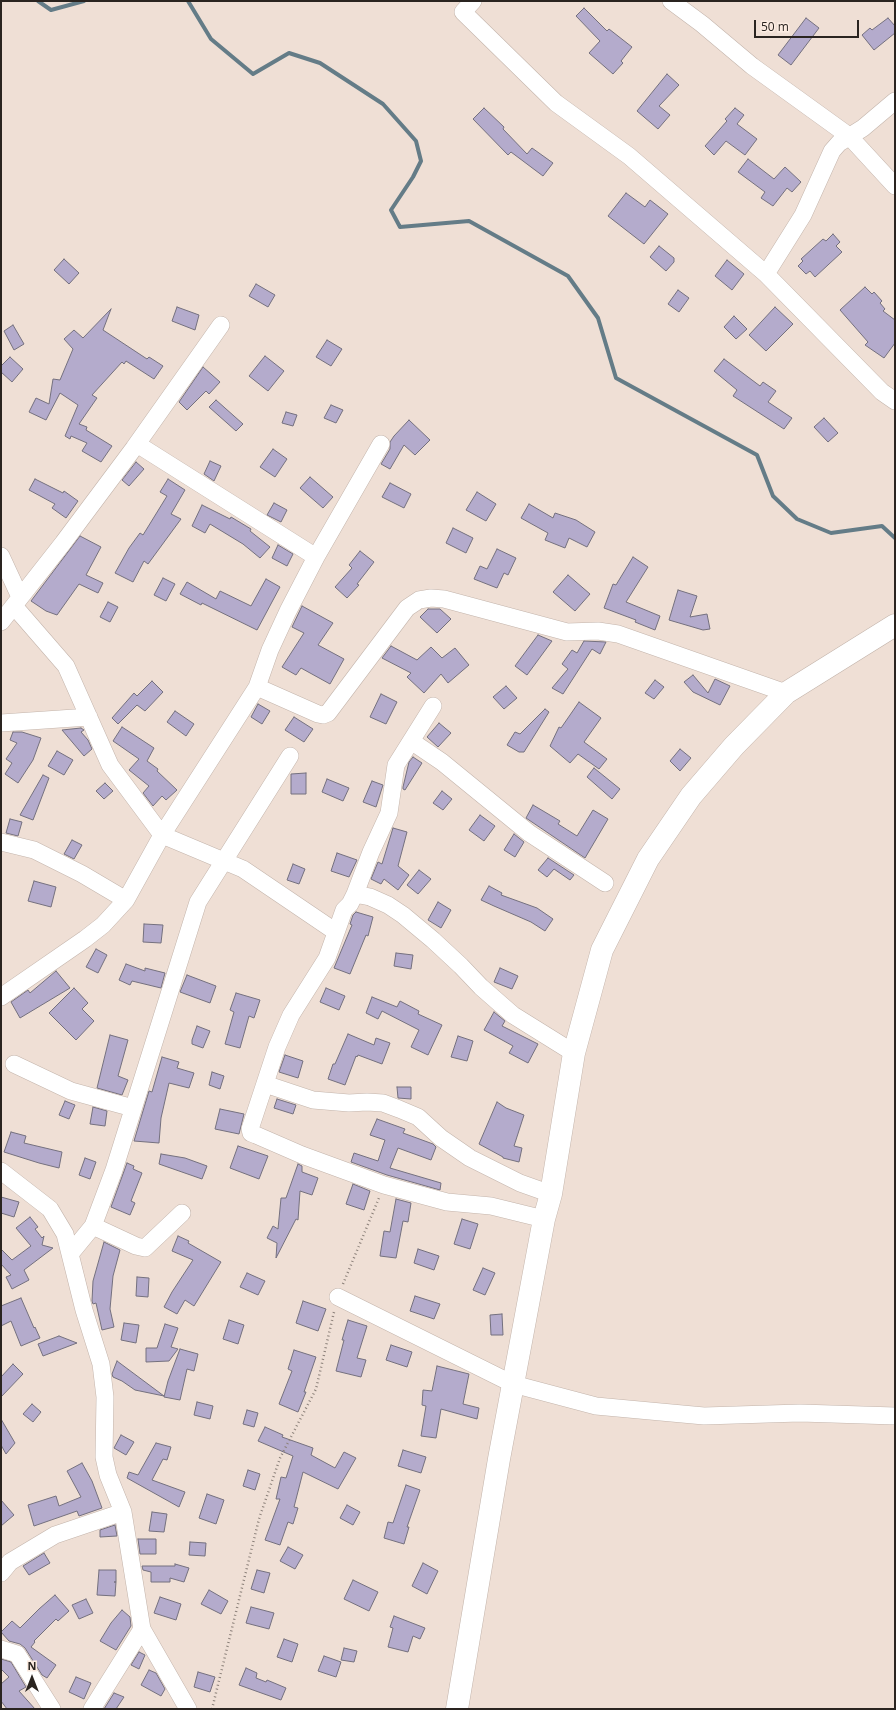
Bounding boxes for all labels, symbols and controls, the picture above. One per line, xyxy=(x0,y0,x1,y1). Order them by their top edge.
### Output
scale bar xyxy=(756,12,861,38)
text: 50 m xyxy=(761,18,789,35)
north arrow xyxy=(12,1658,52,1698)
text: N xyxy=(28,1658,36,1673)

